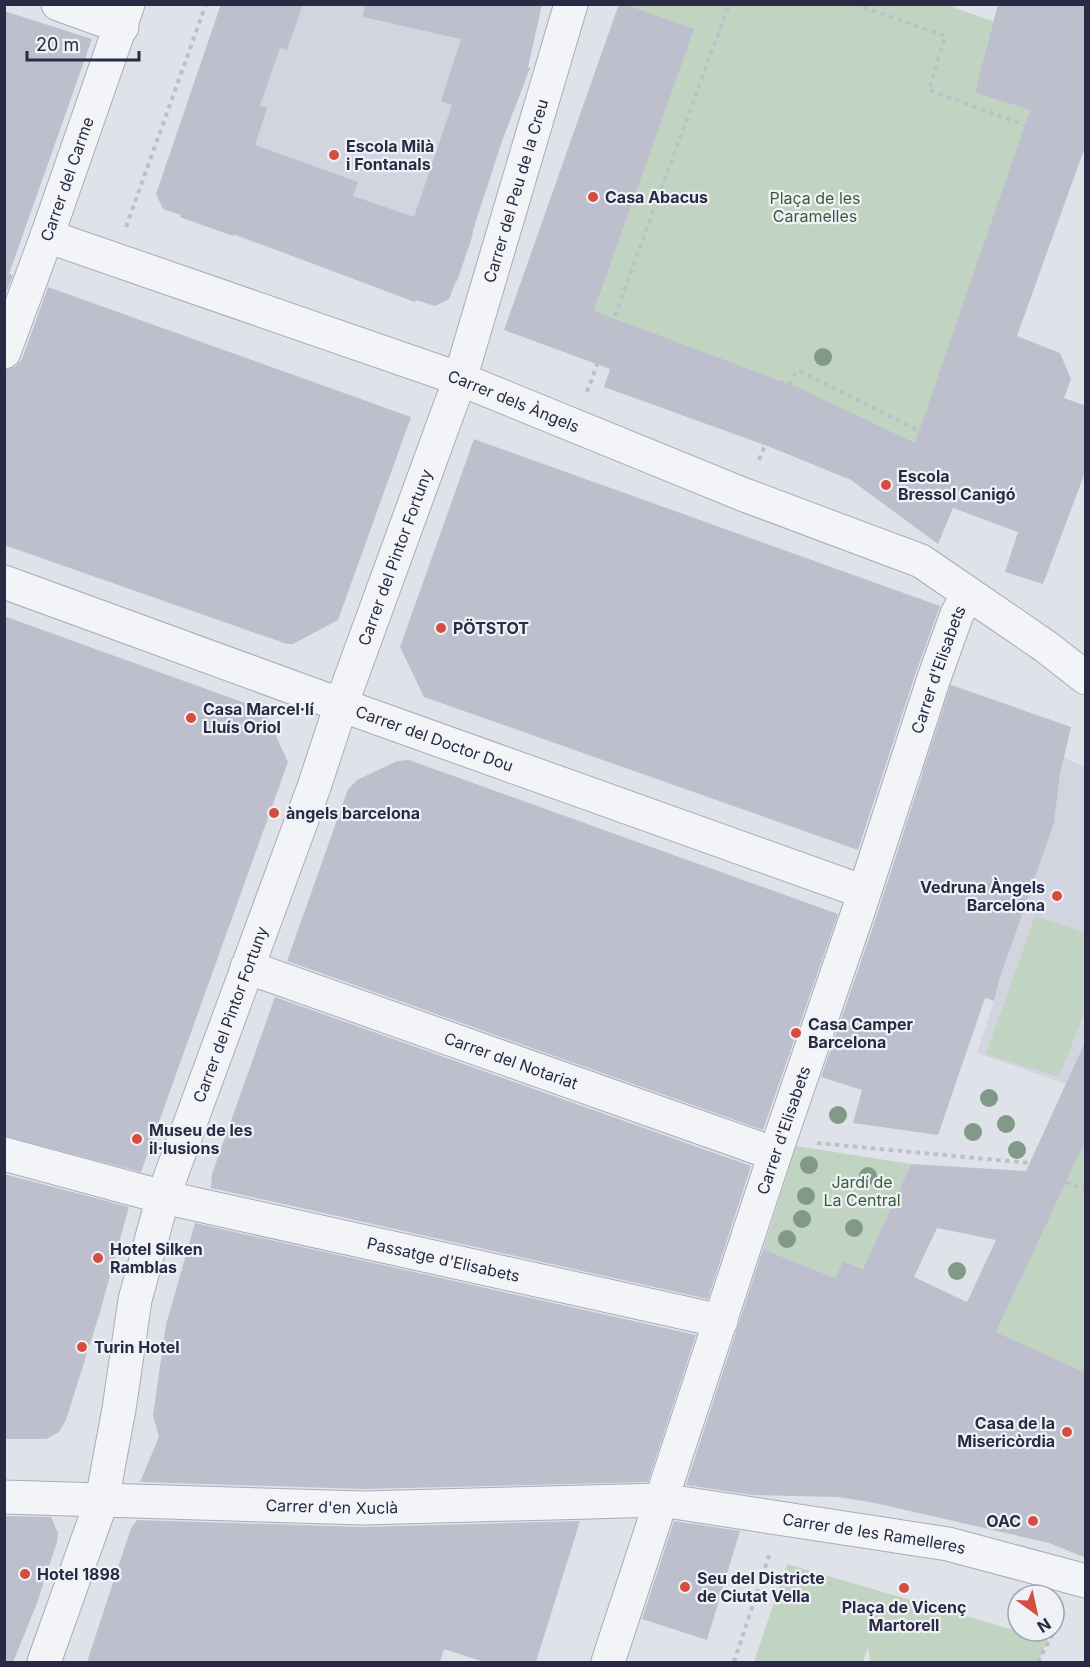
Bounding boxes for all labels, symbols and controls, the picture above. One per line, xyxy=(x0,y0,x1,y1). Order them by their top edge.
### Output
scale bar xyxy=(27,24,140,62)
text: 20 m xyxy=(36,34,79,55)
street label: Carrer del Peu de la Creu xyxy=(479,97,552,285)
street label: Carrer del Carme xyxy=(36,114,98,244)
place label: Escola Milà i Fontanals xyxy=(346,136,434,174)
marker: Escola Milà i Fontanals xyxy=(327,148,341,162)
place label: Casa Abacus xyxy=(605,187,708,207)
park label: Plaça de les Caramelles xyxy=(769,188,861,226)
marker: Casa Abacus xyxy=(586,190,600,204)
street label: Carrer dels Àngels xyxy=(445,366,582,437)
street label: Carrer del Pintor Fortuny xyxy=(354,466,436,648)
place label: Escola Bressol Canigó xyxy=(898,466,1016,504)
marker: Escola Bressol Canigó xyxy=(879,478,893,492)
street label: Carrer d'Elisabets xyxy=(907,602,970,736)
place label: PÖTSTOT xyxy=(453,618,529,638)
marker: PÖTSTOT xyxy=(434,621,448,635)
place label: Casa Marcel·lí Lluís Oriol xyxy=(203,699,314,737)
street label: Carrer del Doctor Dou xyxy=(353,701,516,776)
marker: Casa Marcel·lí Lluís Oriol xyxy=(184,711,198,725)
place label: àngels barcelona xyxy=(286,803,420,823)
marker: àngels barcelona xyxy=(267,806,281,820)
place label: Vedruna Àngels Barcelona xyxy=(920,877,1045,915)
marker: Vedruna Àngels Barcelona xyxy=(1050,889,1064,903)
street label: Carrer del Pintor Fortuny xyxy=(189,924,272,1105)
place label: Casa Camper Barcelona xyxy=(808,1014,914,1052)
marker: Casa Camper Barcelona xyxy=(789,1026,803,1040)
street label: Carrer del Notariat xyxy=(441,1028,580,1093)
street label: Carrer d'Elisabets xyxy=(752,1063,815,1197)
place label: Museu de les il·lusions xyxy=(149,1120,252,1158)
marker: Museu de les il·lusions xyxy=(130,1132,144,1146)
park label: Jardí de La Central xyxy=(823,1172,901,1210)
street label: Passatge d'Elisabets xyxy=(365,1233,522,1286)
place label: Hotel Silken Ramblas xyxy=(110,1239,203,1277)
marker: Hotel Silken Ramblas xyxy=(91,1251,105,1265)
place label: Turin Hotel xyxy=(94,1337,180,1357)
marker: Turin Hotel xyxy=(75,1340,89,1354)
place label: Casa de la Misericòrdia xyxy=(957,1413,1055,1451)
marker: Casa de la Misericòrdia xyxy=(1060,1425,1074,1439)
street label: Carrer d'en Xuclà xyxy=(265,1495,398,1518)
street label: Carrer de les Ramelleres xyxy=(781,1509,968,1558)
place label: OAC xyxy=(986,1511,1021,1531)
marker: OAC xyxy=(1026,1514,1040,1528)
place label: Hotel 1898 xyxy=(37,1564,120,1584)
marker: Hotel 1898 xyxy=(18,1567,32,1581)
place label: Seu del Districte de Ciutat Vella xyxy=(697,1568,825,1606)
marker: Seu del Districte de Ciutat Vella xyxy=(678,1580,692,1594)
marker: Plaça de Vicenç Martorell xyxy=(897,1581,911,1595)
north arrow xyxy=(1006,1583,1066,1643)
place label: Plaça de Vicenç Martorell xyxy=(842,1597,966,1635)
text: N xyxy=(1034,1614,1055,1637)

